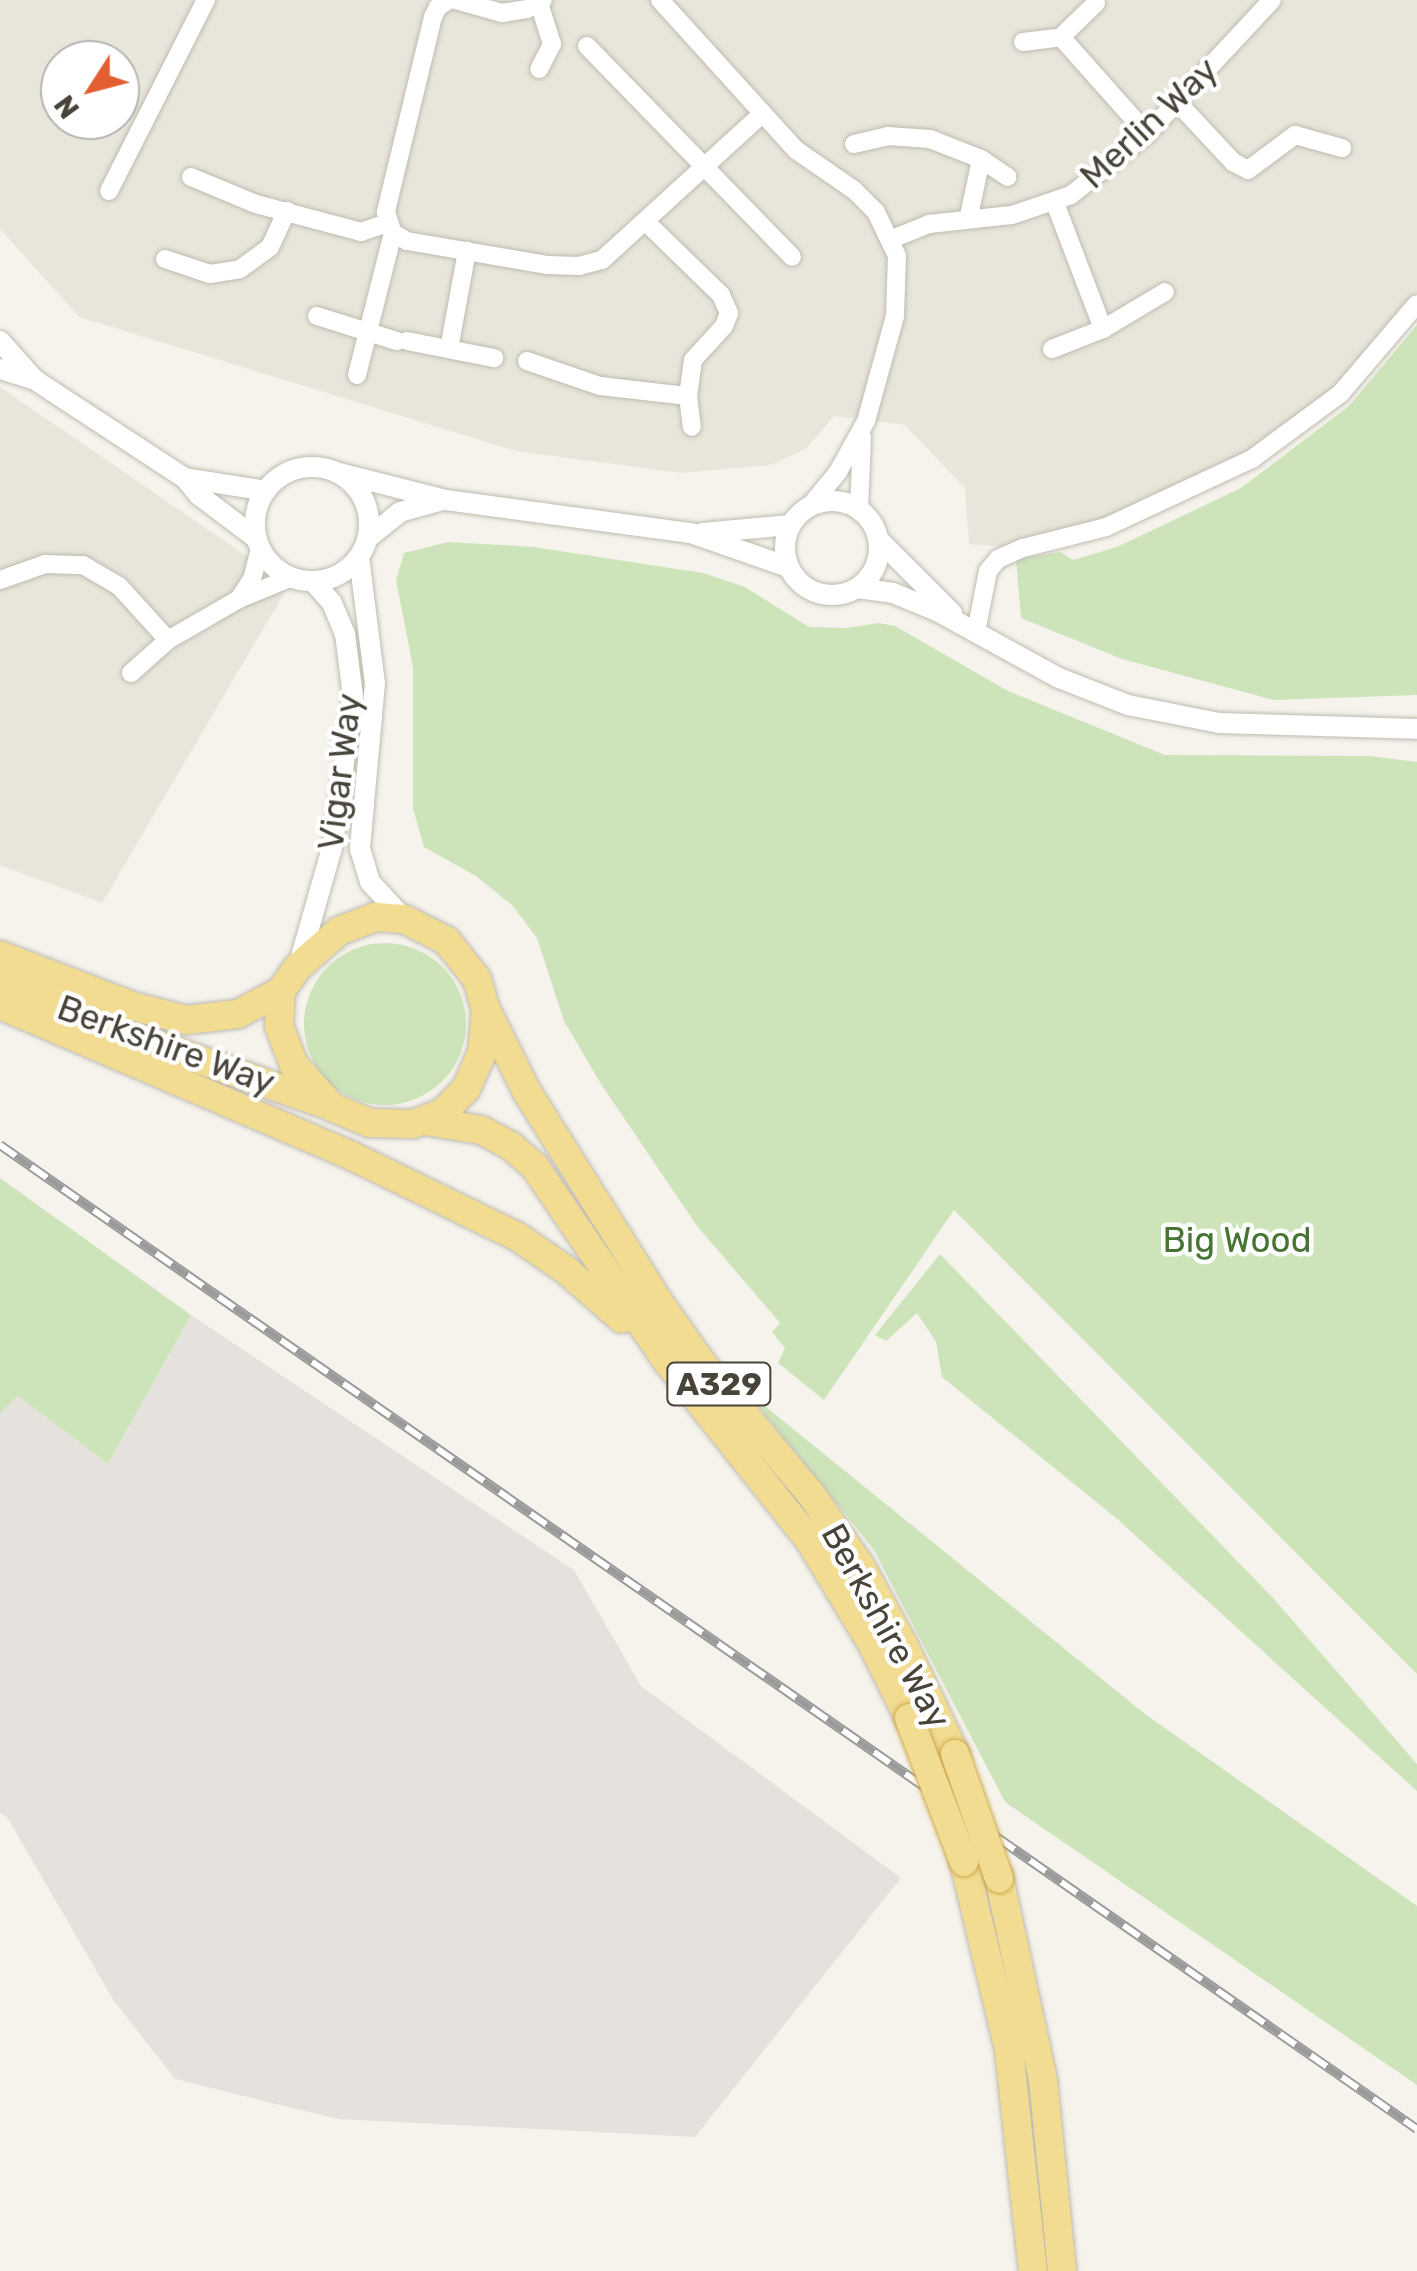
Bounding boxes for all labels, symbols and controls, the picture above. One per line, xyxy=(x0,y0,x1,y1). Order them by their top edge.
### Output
north arrow xyxy=(40,40,140,140)
street label: Merlin Way xyxy=(1071,49,1227,197)
text: N xyxy=(48,89,86,125)
street label: Vigar Way xyxy=(309,691,371,853)
street label: Berkshire Way xyxy=(52,986,280,1104)
park label: Big Wood xyxy=(1162,1219,1312,1261)
road number: A329 xyxy=(664,1357,774,1411)
street label: Berkshire Way xyxy=(812,1516,960,1736)

